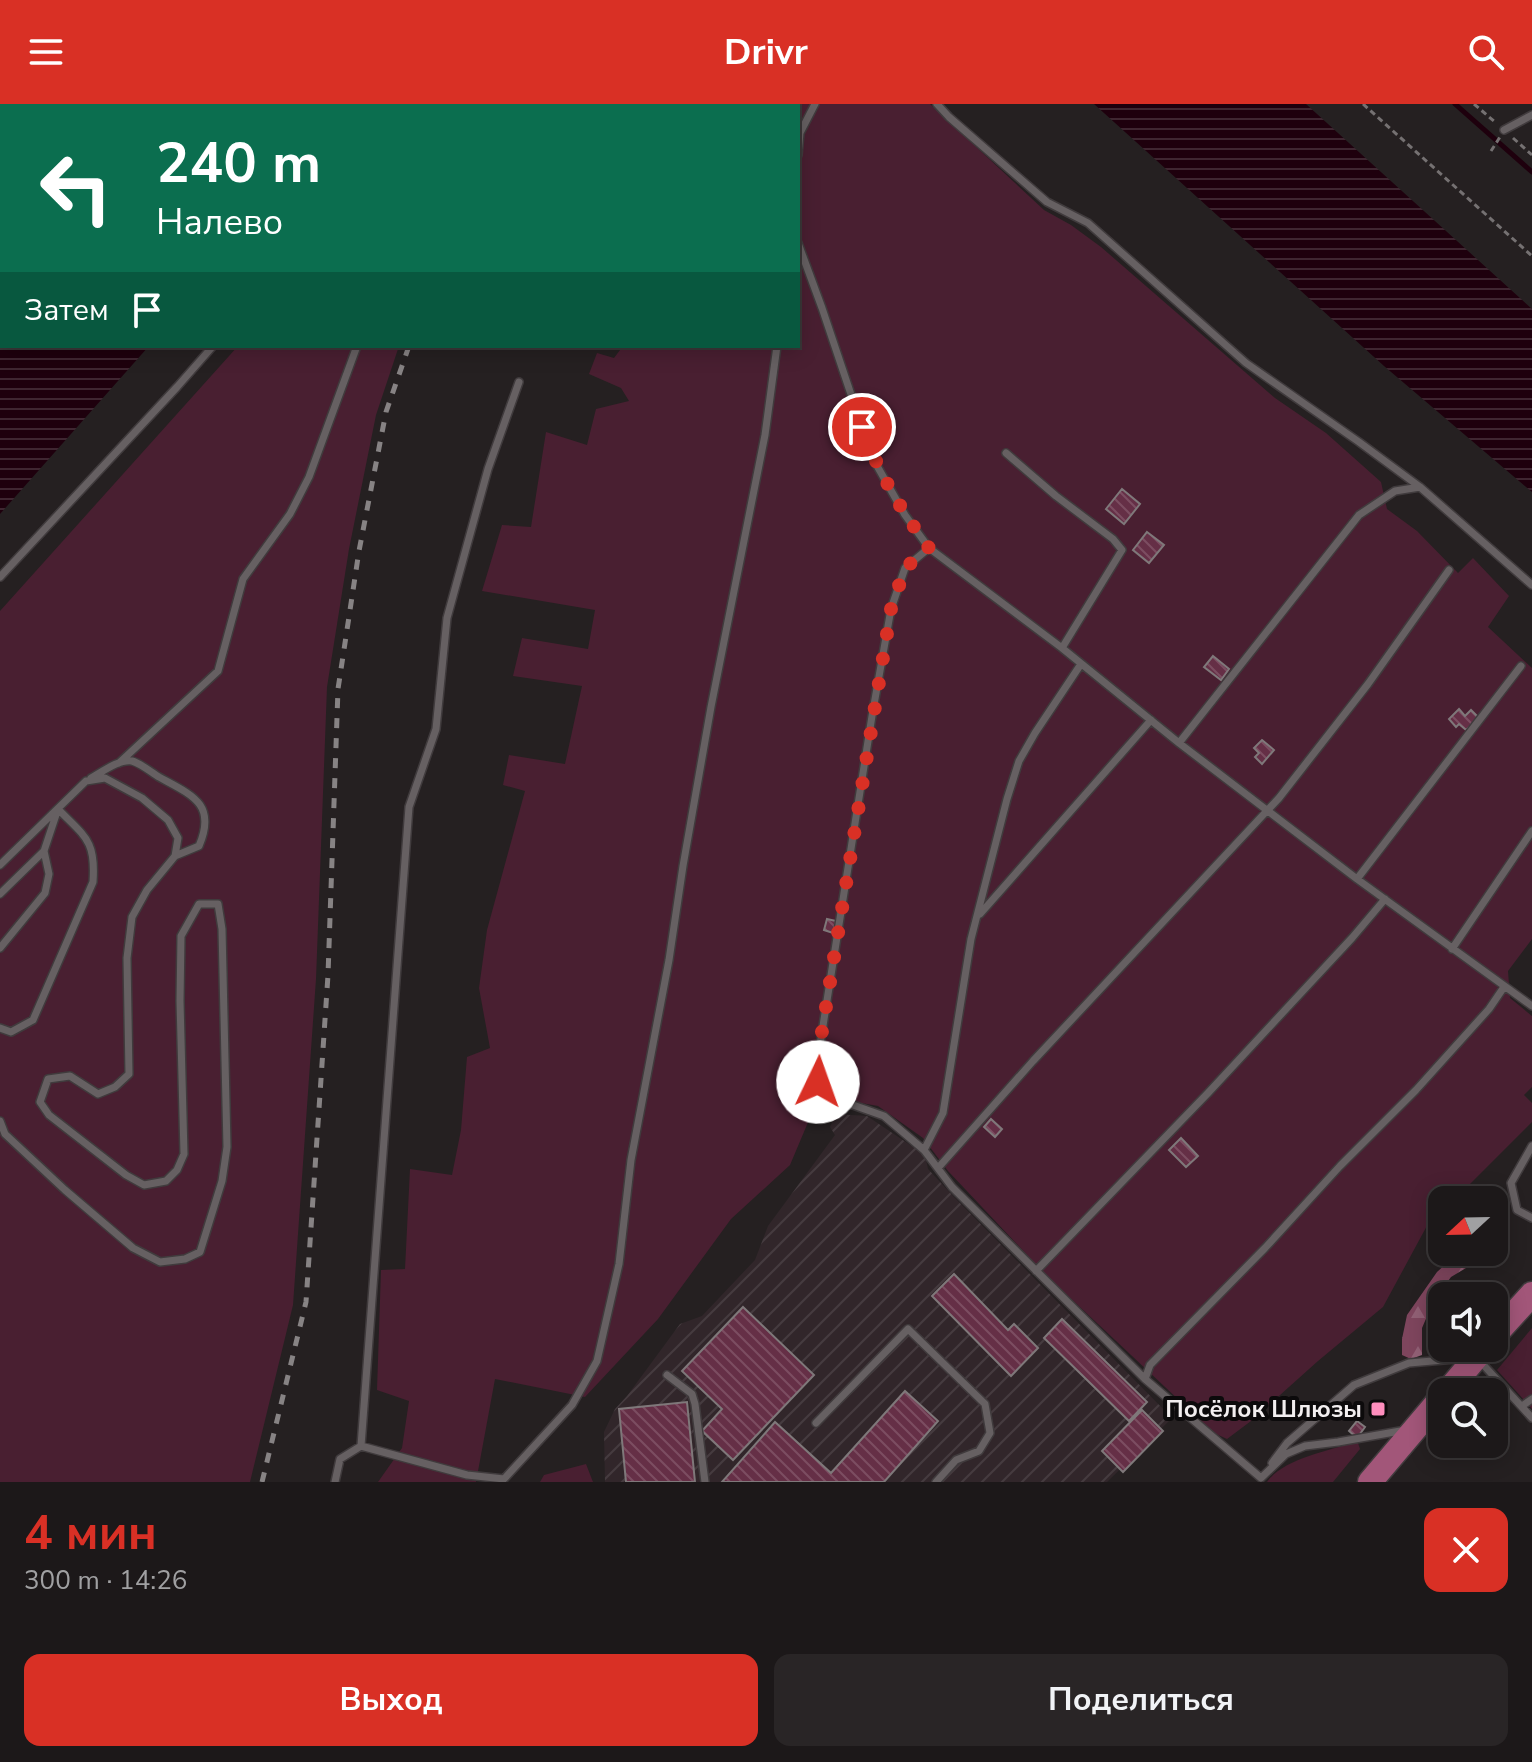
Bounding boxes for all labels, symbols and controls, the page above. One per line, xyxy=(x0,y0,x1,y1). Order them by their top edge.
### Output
text: Drivr xyxy=(724,28,808,77)
icon: menu xyxy=(24,30,68,74)
icon: search xyxy=(1464,30,1508,74)
text: 240 m xyxy=(156,125,321,202)
icon: left xyxy=(24,136,128,240)
text: Налево xyxy=(156,198,283,247)
icon: arrive xyxy=(125,288,169,332)
text: Затем xyxy=(24,290,109,331)
pin xyxy=(828,393,896,461)
icon: arrive xyxy=(840,405,884,449)
position arrow xyxy=(776,1040,860,1124)
north arrow xyxy=(1428,1186,1508,1266)
map controls xyxy=(1428,1186,1508,1458)
button: sound xyxy=(1428,1282,1508,1362)
button: search xyxy=(1428,1378,1508,1458)
place label: Посёлок Шлюзы xyxy=(1165,1393,1362,1425)
marker: Посёлок Шлюзы xyxy=(1369,1400,1387,1418)
text: 4 мин xyxy=(24,1500,157,1566)
button: close xyxy=(1424,1508,1508,1592)
text: 300 m · 14:26 xyxy=(24,1563,187,1598)
button: Выход xyxy=(24,1654,758,1746)
button: Поделиться xyxy=(774,1654,1508,1746)

